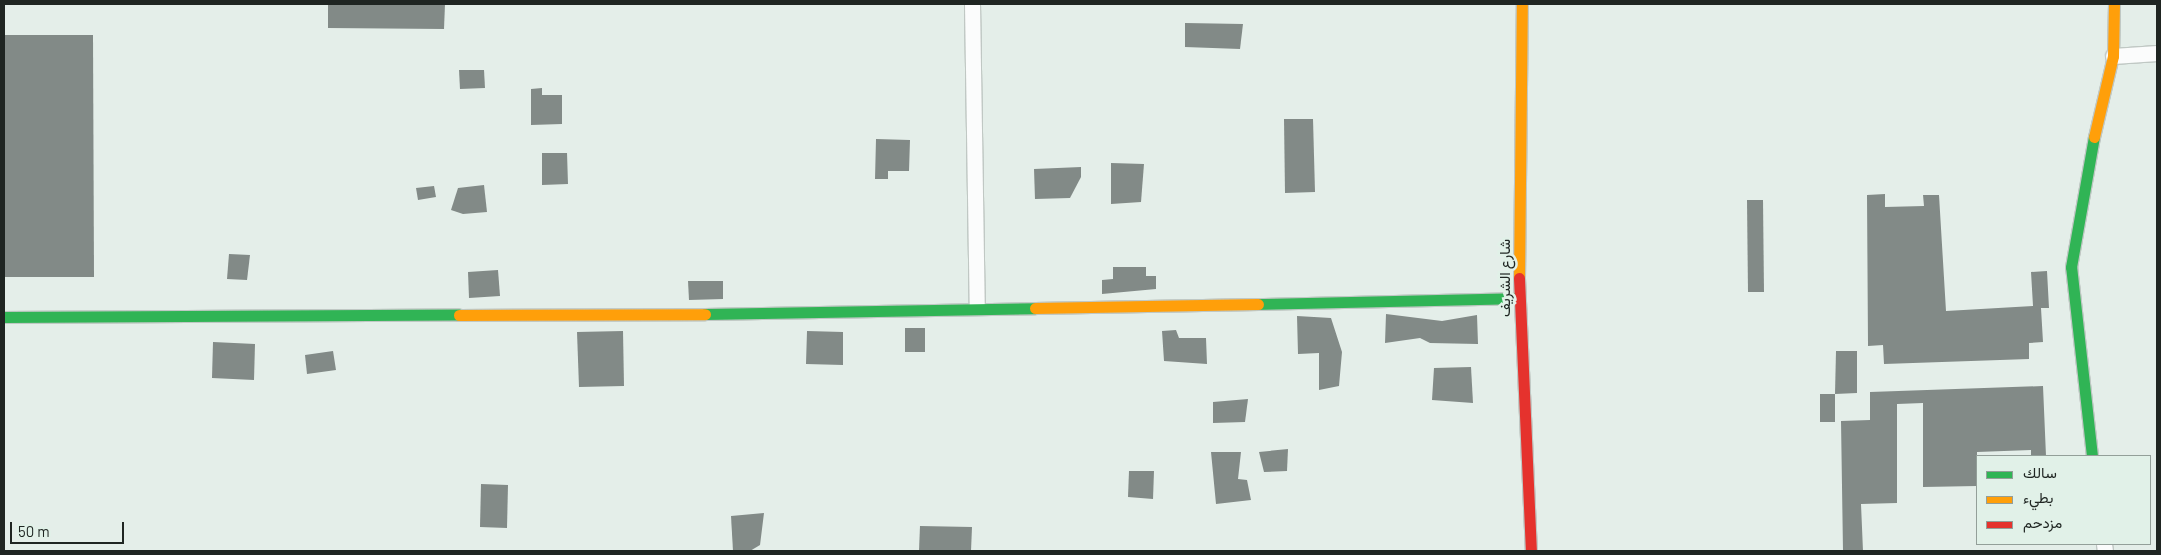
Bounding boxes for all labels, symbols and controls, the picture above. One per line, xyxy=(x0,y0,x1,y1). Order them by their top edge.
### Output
street label: شارع الشريف xyxy=(1496,239,1514,317)
legend xyxy=(1976,455,2151,545)
text: سالك xyxy=(2023,463,2057,481)
text: بطيء xyxy=(2023,488,2053,506)
scale bar xyxy=(12,512,126,544)
text: مزدحم xyxy=(2023,513,2062,531)
text: 50 m xyxy=(18,522,50,540)

